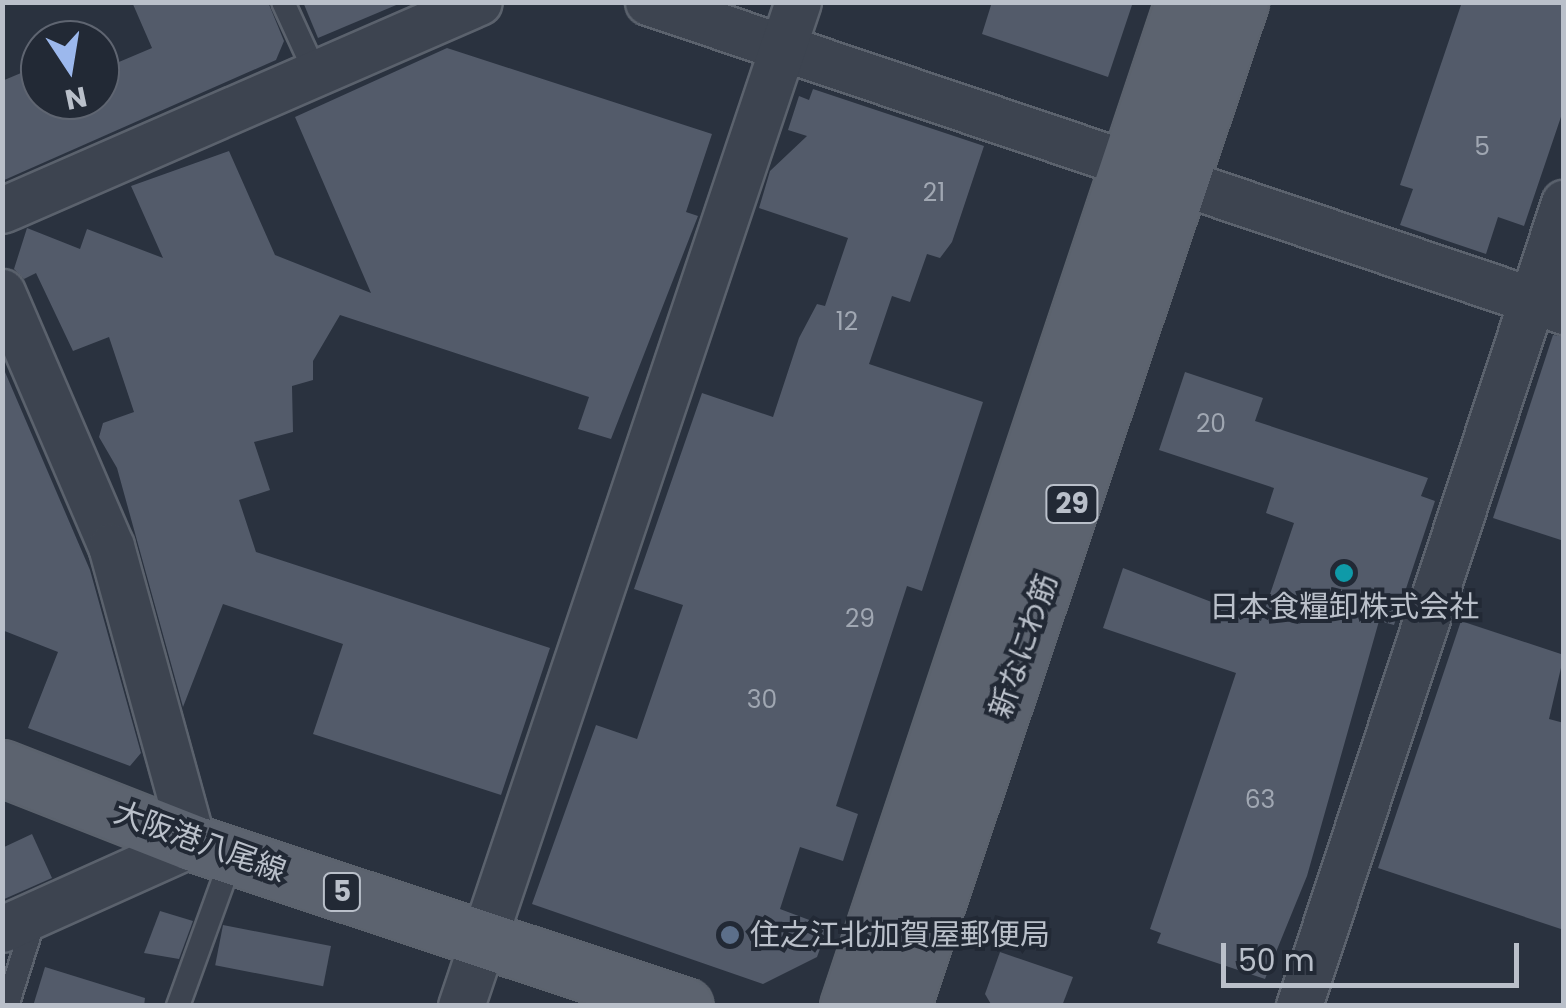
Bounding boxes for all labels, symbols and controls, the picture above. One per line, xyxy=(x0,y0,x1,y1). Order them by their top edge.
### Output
north arrow xyxy=(20,20,120,120)
text: N xyxy=(62,77,90,119)
house number: 5 xyxy=(1474,132,1490,162)
house number: 21 xyxy=(923,178,945,208)
house number: 12 xyxy=(836,307,858,337)
house number: 20 xyxy=(1196,409,1226,439)
road number: 29 xyxy=(1044,481,1100,527)
marker: 日本食糧卸株式会社 xyxy=(1333,562,1355,584)
street label: 新なにわ筋 xyxy=(983,569,1065,723)
place label: 日本食糧卸株式会社 xyxy=(1209,589,1479,625)
house number: 29 xyxy=(845,604,875,634)
house number: 30 xyxy=(747,685,777,715)
house number: 63 xyxy=(1245,785,1275,815)
street label: 大阪港八尾線 xyxy=(109,794,291,890)
road number: 5 xyxy=(322,869,362,915)
place label: 住之江北加賀屋郵便局 xyxy=(750,917,1050,953)
scale bar xyxy=(1226,923,1524,985)
marker: 住之江北加賀屋郵便局 xyxy=(719,924,741,946)
text: 50 m xyxy=(1238,939,1315,982)

